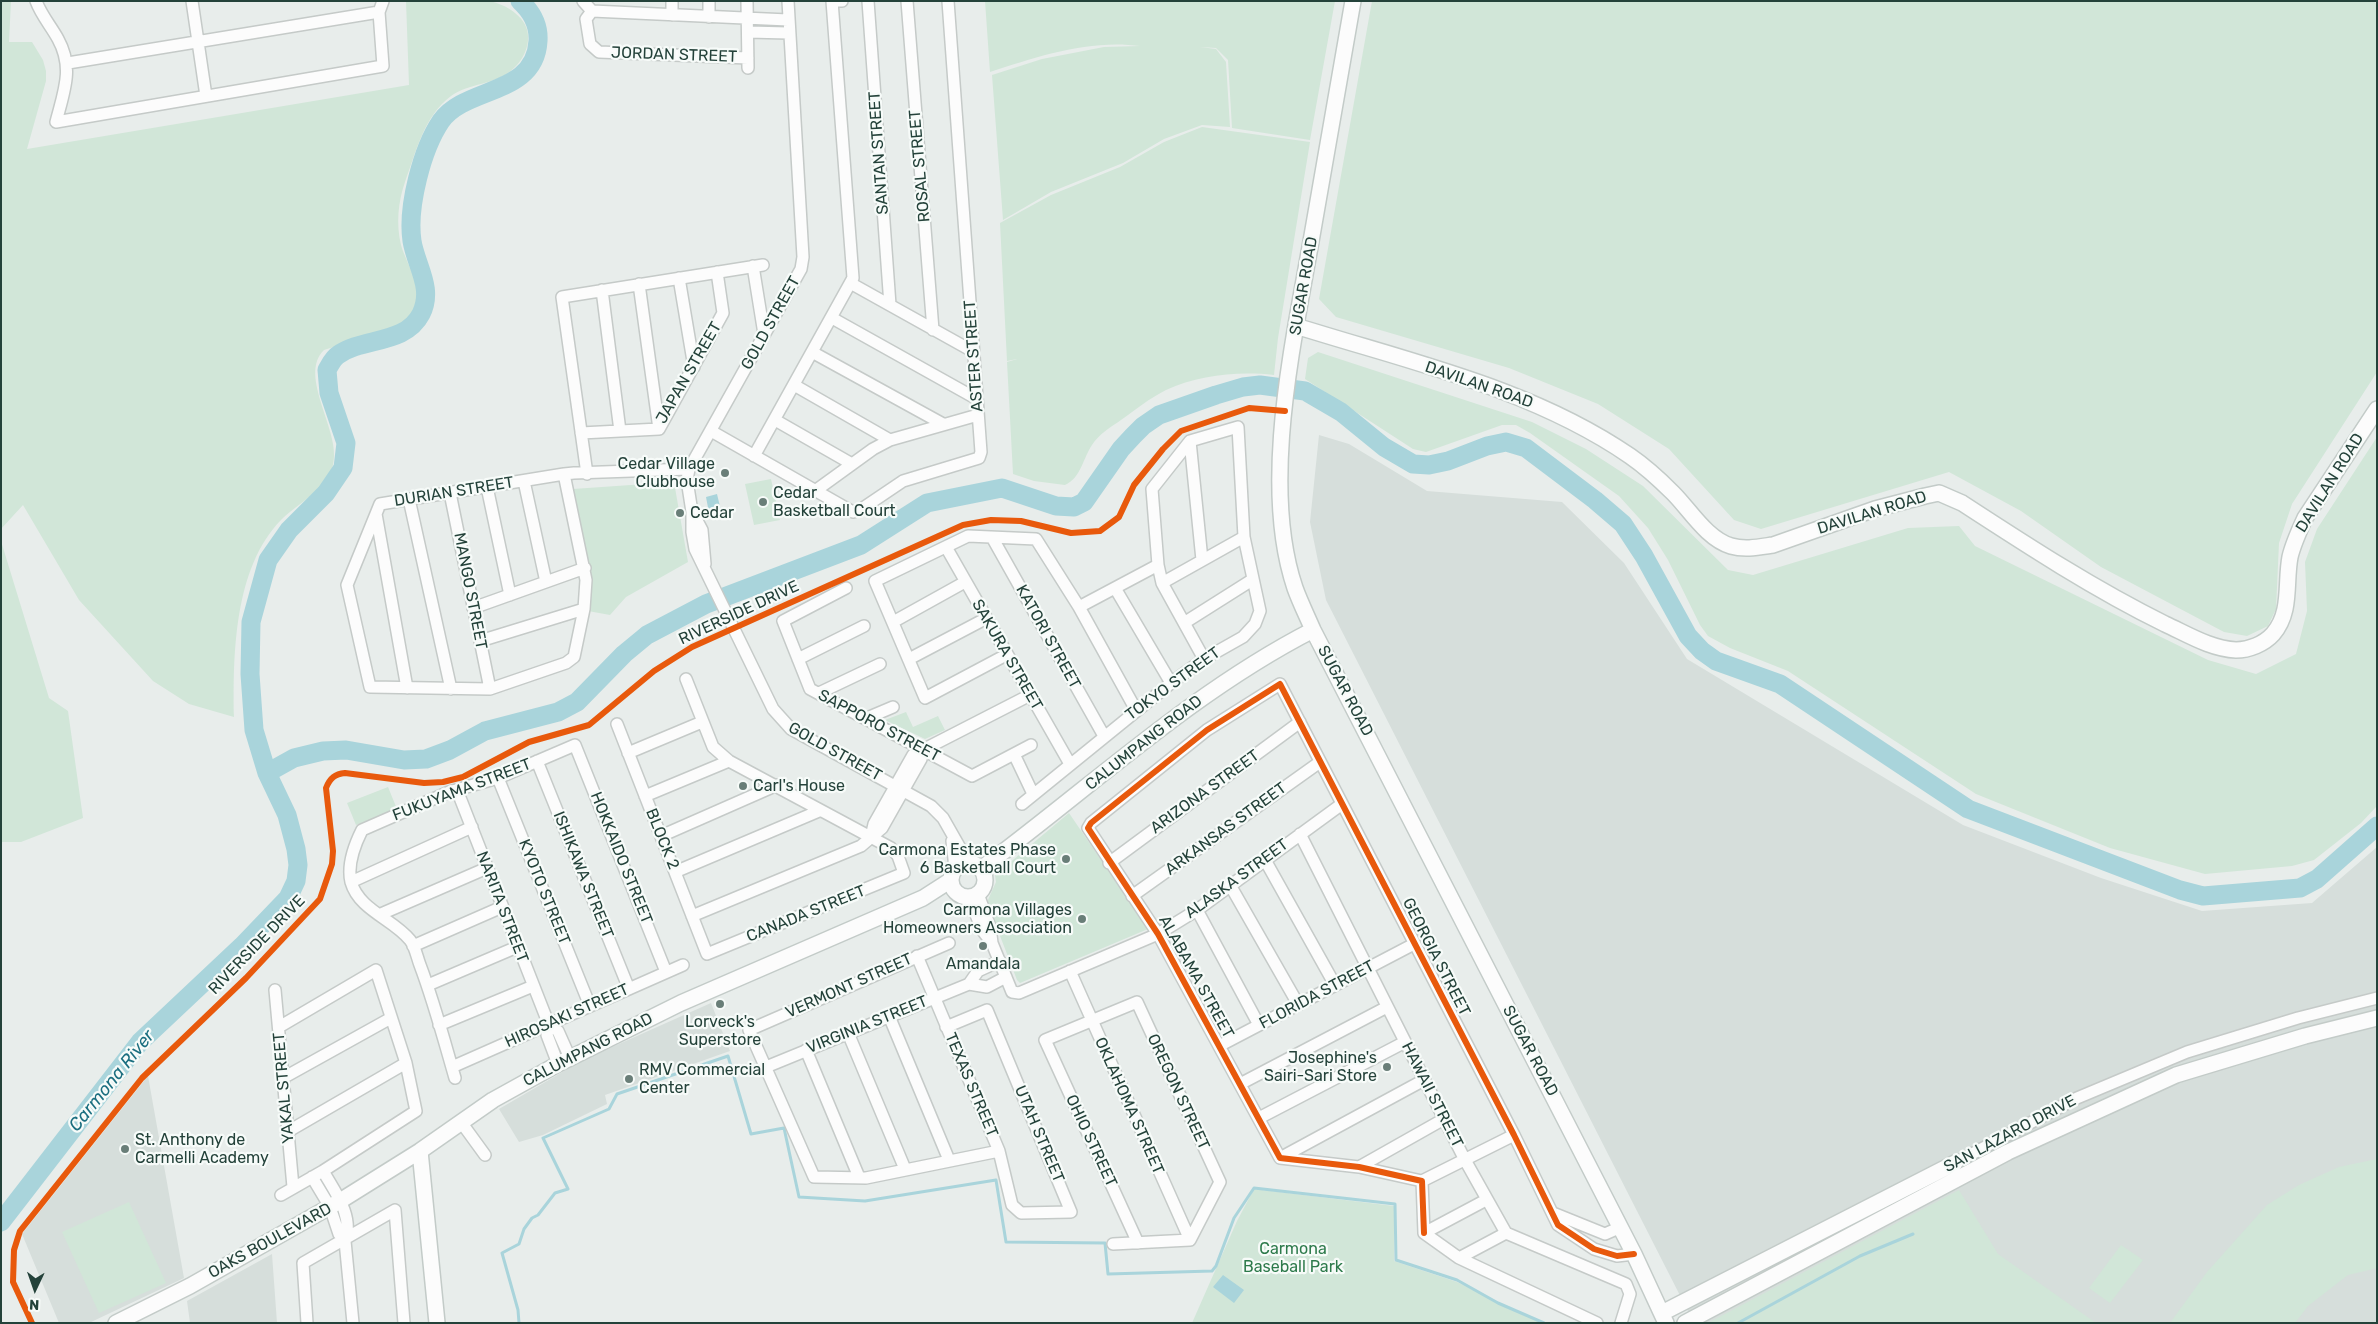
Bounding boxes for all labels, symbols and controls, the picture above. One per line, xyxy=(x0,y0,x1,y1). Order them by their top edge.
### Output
street label: JORDAN STREET xyxy=(611,43,737,67)
street label: SANTAN STREET xyxy=(865,91,893,215)
street label: ROSAL STREET xyxy=(906,109,934,223)
street label: SUGAR ROAD xyxy=(1286,235,1322,337)
street label: GOLD STREET xyxy=(737,273,805,373)
street label: ASTER STREET xyxy=(961,299,987,413)
street label: JAPAN STREET xyxy=(652,319,726,427)
street label: DAVILAN ROAD xyxy=(1422,357,1536,413)
street label: DAVILAN ROAD xyxy=(2292,430,2368,536)
place label: Cedar Village Clubhouse xyxy=(618,454,715,492)
marker: Cedar Village Clubhouse xyxy=(719,467,731,479)
street label: DURIAN STREET xyxy=(393,473,515,511)
place label: Cedar Basketball Court xyxy=(773,483,896,521)
street label: DAVILAN ROAD xyxy=(1815,487,1929,539)
marker: Cedar Basketball Court xyxy=(757,496,769,508)
place label: Cedar xyxy=(690,503,734,523)
marker: Cedar xyxy=(674,507,686,519)
street label: MANGO STREET xyxy=(449,531,491,651)
street label: RIVERSIDE DRIVE xyxy=(676,577,802,649)
street label: KATORI STREET xyxy=(1011,582,1085,692)
street label: SAKURA STREET xyxy=(968,596,1046,714)
street label: SUGAR ROAD xyxy=(1313,642,1377,740)
street label: TOKYO STREET xyxy=(1122,643,1224,725)
street label: SAPPORO STREET xyxy=(815,686,943,766)
street label: CALUMPANG ROAD xyxy=(1082,691,1206,795)
street label: GOLD STREET xyxy=(785,718,885,786)
street label: ARIZONA STREET xyxy=(1147,746,1263,838)
street label: FUKUYAMA STREET xyxy=(390,755,534,825)
place label: Carl's House xyxy=(753,776,845,796)
street label: ARKANSAS STREET xyxy=(1162,779,1290,879)
marker: Carl's House xyxy=(737,780,749,792)
street label: HOKKAIDO STREET xyxy=(586,789,656,927)
street label: BLOCK 2 xyxy=(641,806,683,872)
street label: ISHIKAWA STREET xyxy=(549,809,617,941)
street label: ALASKA STREET xyxy=(1182,835,1292,923)
street label: KYOTO STREET xyxy=(514,836,574,948)
place label: Carmona Estates Phase 6 Basketball Court xyxy=(878,840,1056,878)
street label: NARITA STREET xyxy=(472,849,532,965)
marker: Carmona Estates Phase 6 Basketball Court xyxy=(1060,853,1072,865)
street label: CANADA STREET xyxy=(744,881,868,947)
street label: RIVERSIDE DRIVE xyxy=(205,891,309,999)
street label: GEORGIA STREET xyxy=(1398,895,1474,1019)
place label: Carmona Villages Homeowners Association xyxy=(883,900,1072,938)
street label: ALABAMA STREET xyxy=(1154,912,1238,1042)
marker: Carmona Villages Homeowners Association xyxy=(1076,913,1088,925)
marker: Amandala xyxy=(977,940,989,952)
street label: VERMONT STREET xyxy=(783,949,915,1023)
place label: Amandala xyxy=(946,954,1020,974)
street label: FLORIDA STREET xyxy=(1256,957,1378,1033)
street label: HIROSAKI STREET xyxy=(502,980,632,1052)
street label: VIRGINIA STREET xyxy=(804,992,930,1058)
marker: Lorveck's Superstore xyxy=(714,998,726,1010)
street label: SUGAR ROAD xyxy=(1498,1002,1562,1100)
street label: CALUMPANG ROAD xyxy=(520,1009,656,1091)
place label: Lorveck's Superstore xyxy=(679,1012,761,1050)
water label: Carmona River xyxy=(64,1026,160,1136)
street label: TEXAS STREET xyxy=(940,1030,1002,1140)
street label: OREGON STREET xyxy=(1143,1031,1213,1153)
street label: YAKAL STREET xyxy=(270,1032,298,1144)
street label: OKLAHOMA STREET xyxy=(1090,1034,1168,1178)
street label: HAWAII STREET xyxy=(1397,1039,1467,1151)
place label: Josephine's Sairi-Sari Store xyxy=(1264,1048,1377,1086)
place label: RMV Commercial Center xyxy=(639,1060,765,1098)
marker: Josephine's Sairi-Sari Store xyxy=(1381,1061,1393,1073)
marker: RMV Commercial Center xyxy=(623,1073,635,1085)
street label: UTAH STREET xyxy=(1010,1083,1068,1185)
street label: SAN LAZARO DRIVE xyxy=(1941,1091,2079,1177)
street label: OHIO STREET xyxy=(1061,1092,1121,1190)
place label: St. Anthony de Carmelli Academy xyxy=(135,1130,269,1168)
marker: St. Anthony de Carmelli Academy xyxy=(119,1143,131,1155)
street label: OAKS BOULEVARD xyxy=(205,1199,335,1283)
park label: Carmona Baseball Park xyxy=(1243,1239,1343,1277)
north arrow xyxy=(10,1264,60,1314)
text: N xyxy=(29,1296,40,1313)

